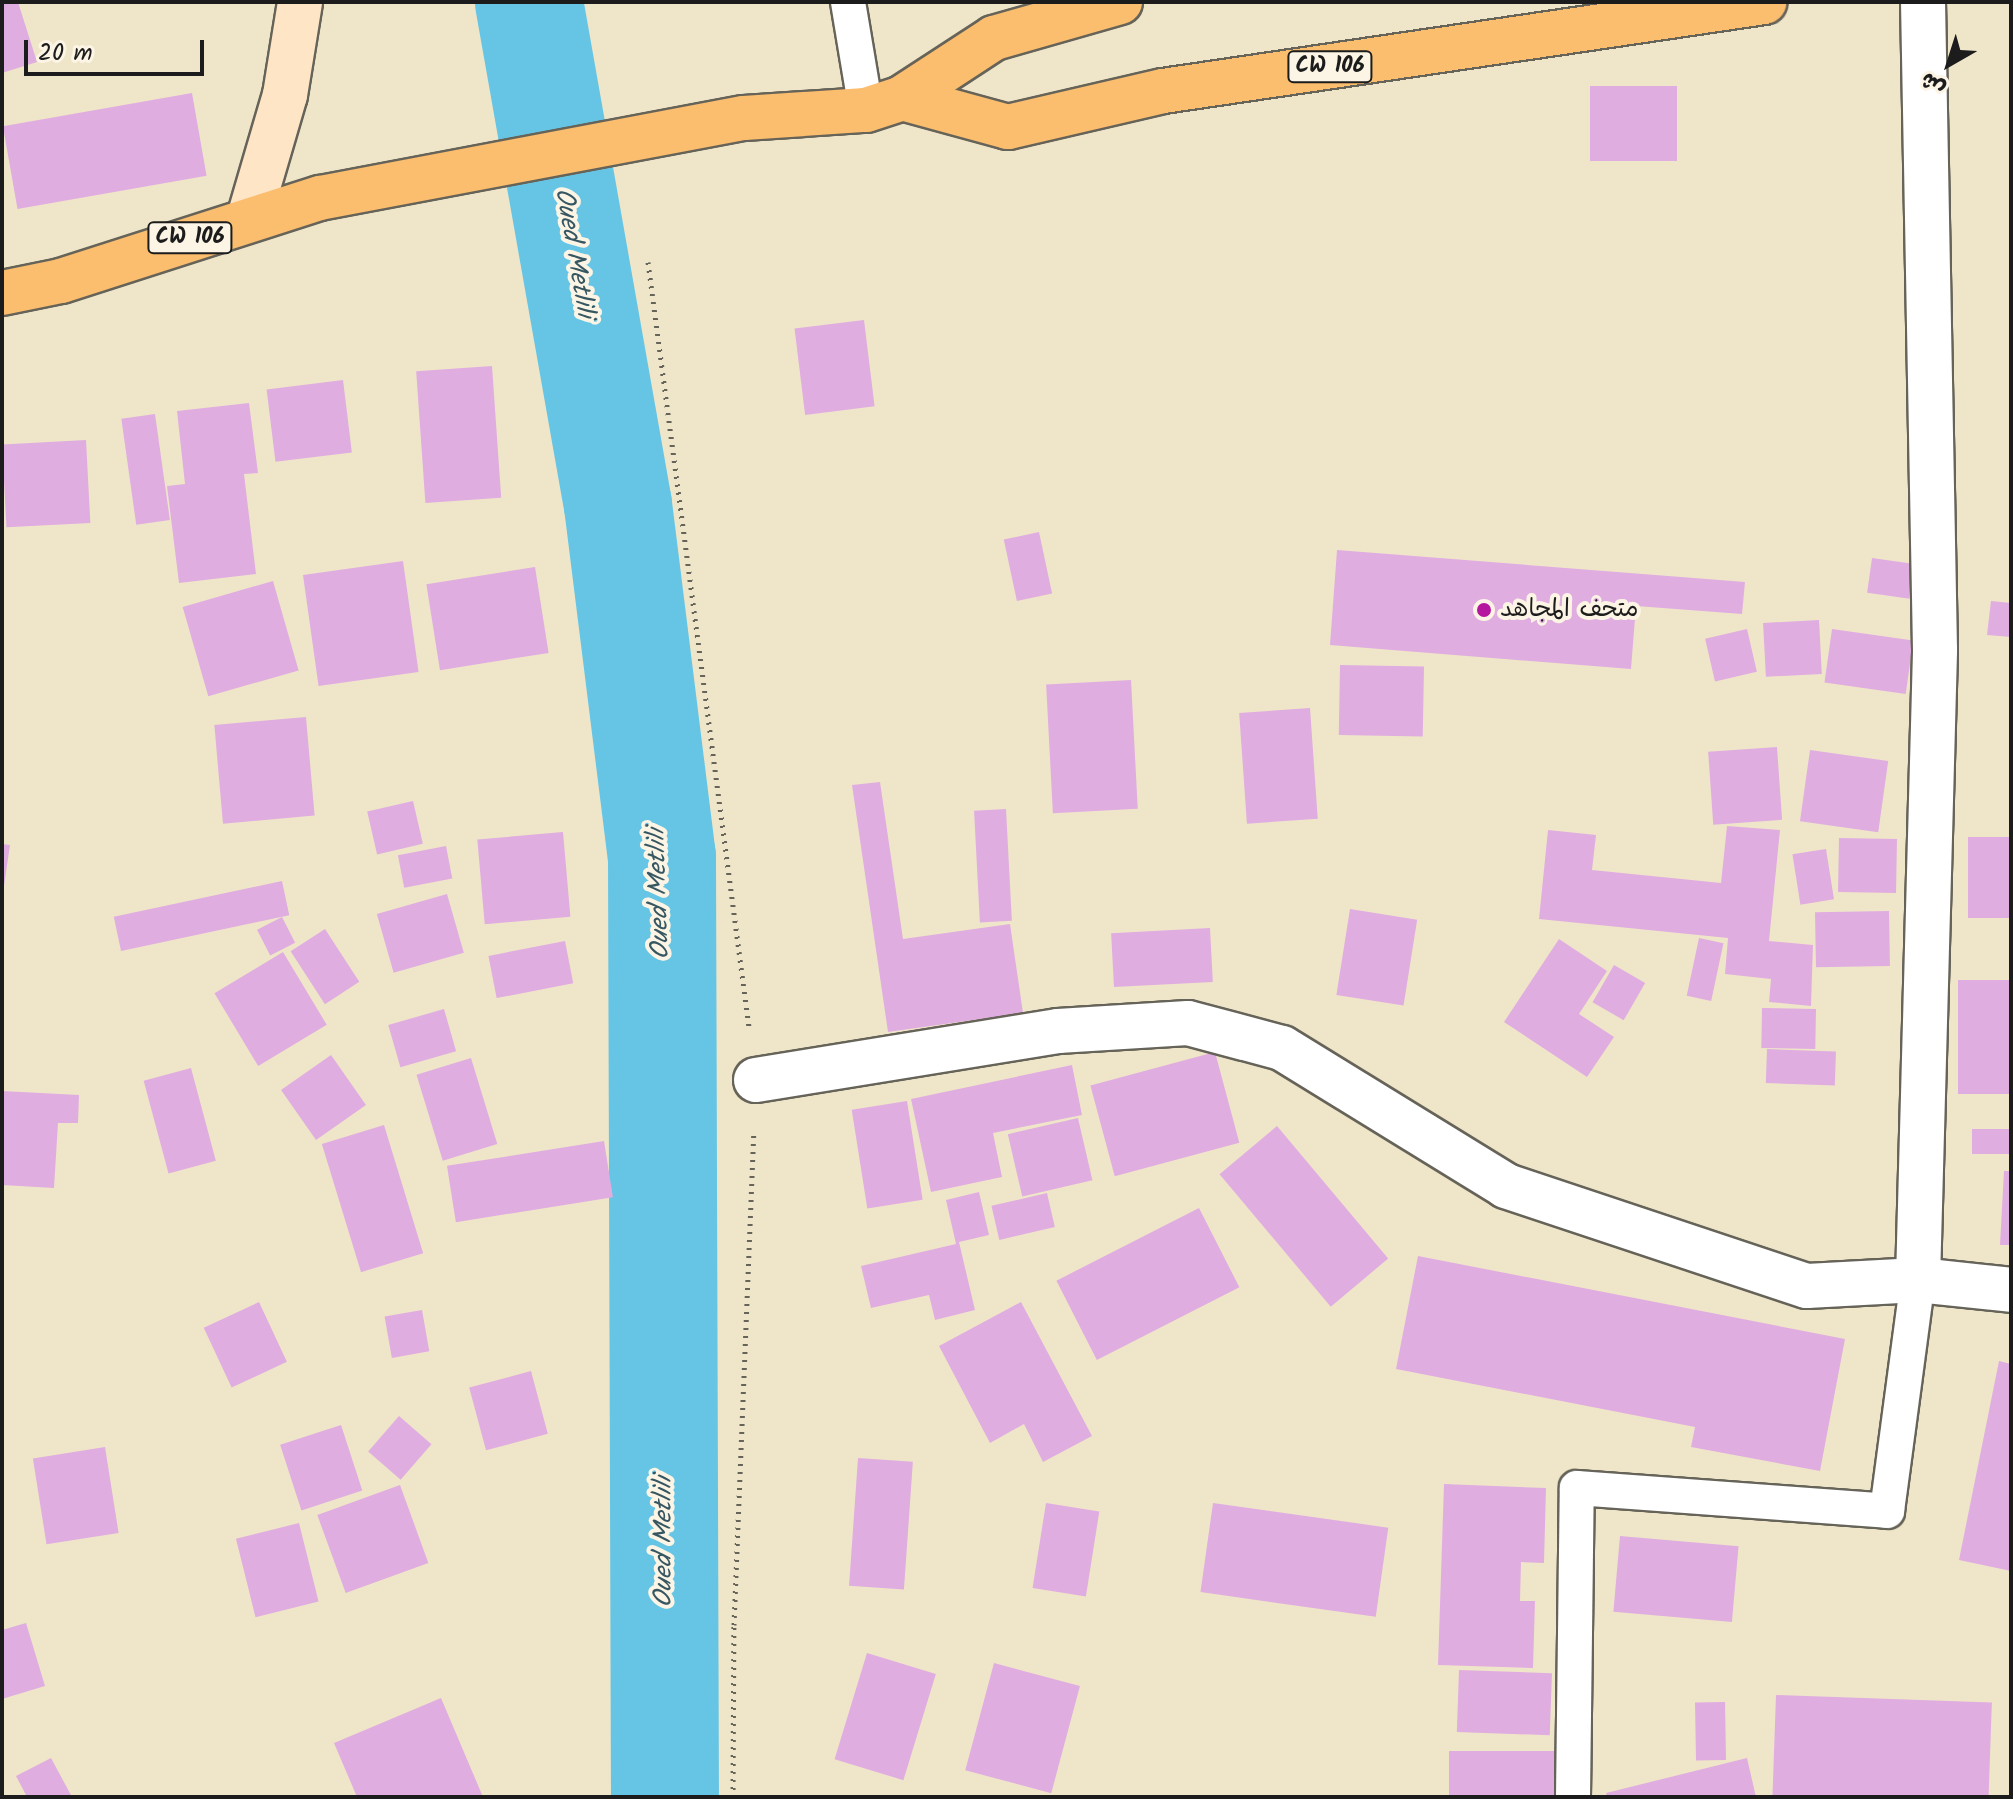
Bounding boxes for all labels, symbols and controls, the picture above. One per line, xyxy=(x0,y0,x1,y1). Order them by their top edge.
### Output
scale bar xyxy=(28,24,208,74)
north arrow xyxy=(1909,24,1989,104)
text: 20 m xyxy=(38,34,93,73)
road number: CW 106 xyxy=(1286,49,1374,85)
text: ش xyxy=(1913,62,1954,104)
water label: Oued Metlili xyxy=(546,186,600,320)
road number: CW 106 xyxy=(146,220,234,256)
place label: متحف المجاهد xyxy=(1500,596,1638,624)
marker: متحف المجاهد xyxy=(1475,601,1493,619)
water label: Oued Metlili xyxy=(642,828,678,960)
water label: Oued Metlili xyxy=(649,1477,681,1607)

